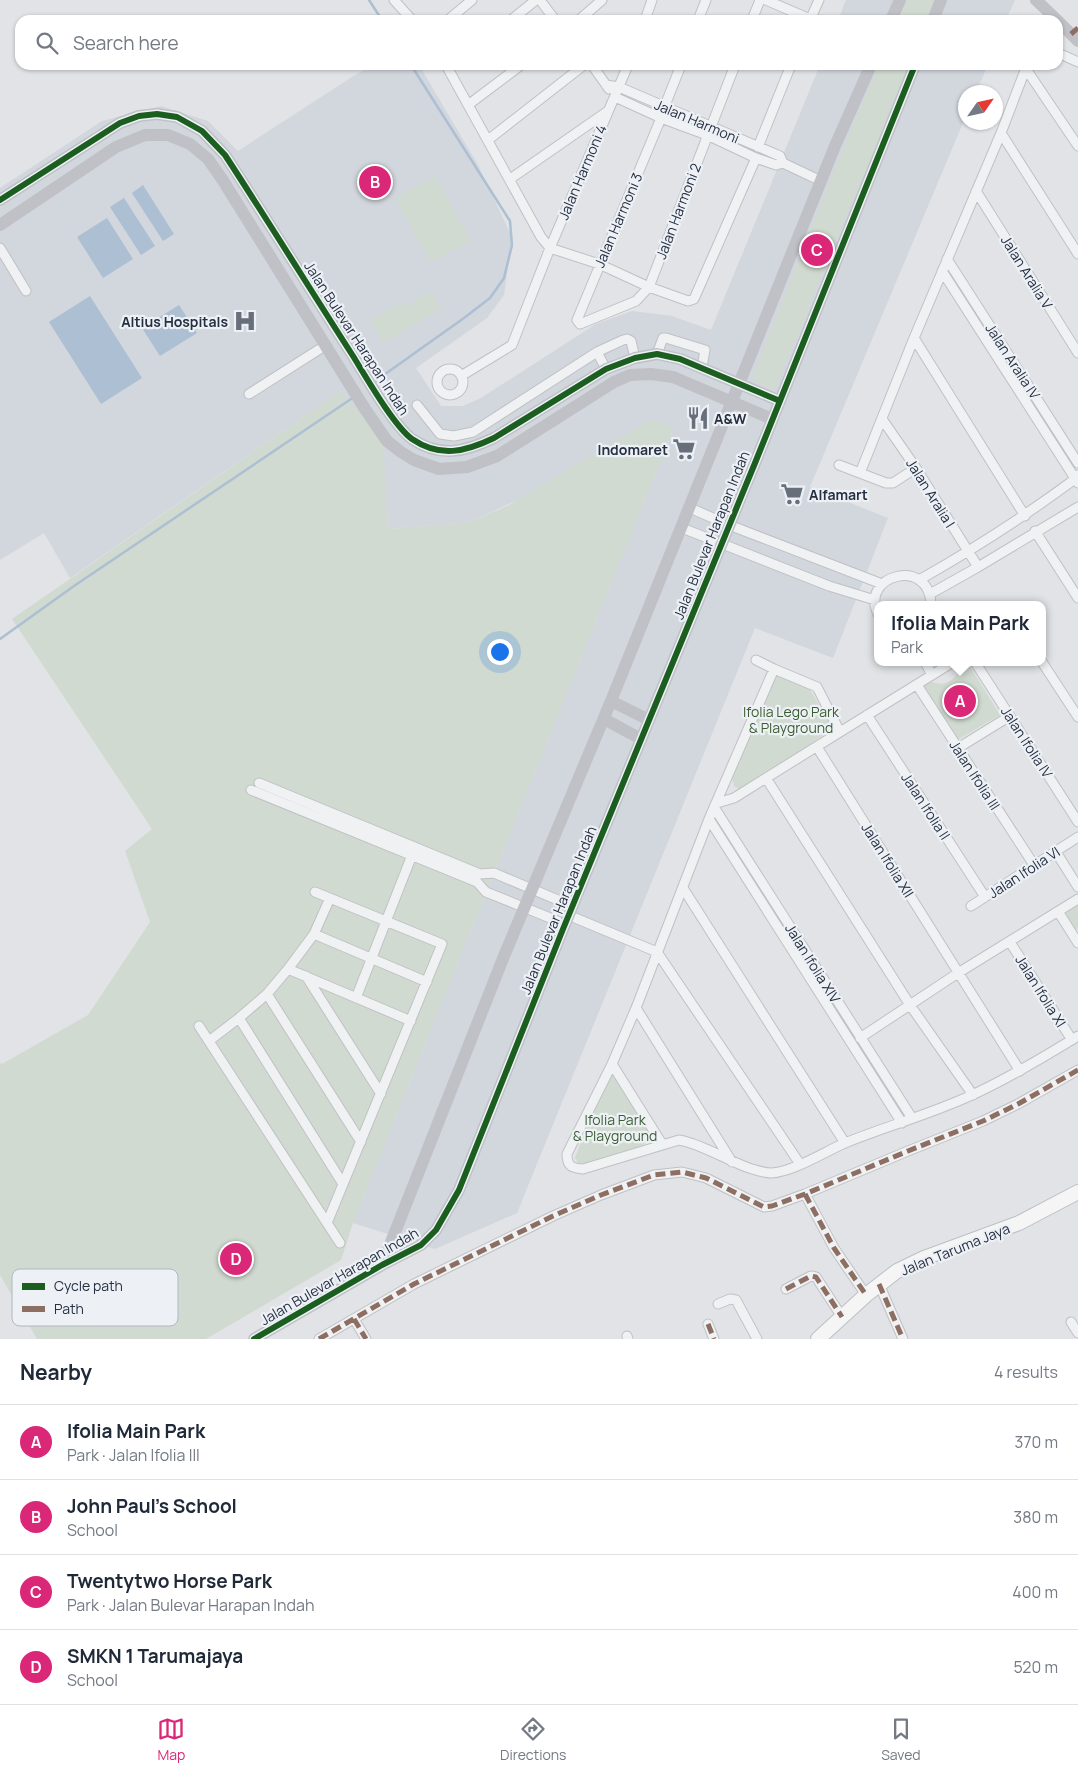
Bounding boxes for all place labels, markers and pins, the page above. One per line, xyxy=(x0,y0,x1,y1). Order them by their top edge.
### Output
pin: B xyxy=(359,163,391,201)
pin: C xyxy=(801,231,833,269)
hospital icon: Altius Hospitals xyxy=(232,308,258,334)
place label: Altius Hospitals xyxy=(121,312,228,331)
restaurant icon: A&W xyxy=(685,405,711,431)
place label: A&W xyxy=(714,409,747,428)
supermarket icon: Indomaret xyxy=(671,436,697,462)
place label: Indomaret xyxy=(598,440,668,459)
supermarket icon: Alfamart xyxy=(779,481,805,507)
place label: Alfamart xyxy=(809,485,868,504)
pin: A xyxy=(944,682,976,720)
pin: D xyxy=(220,1240,252,1278)

